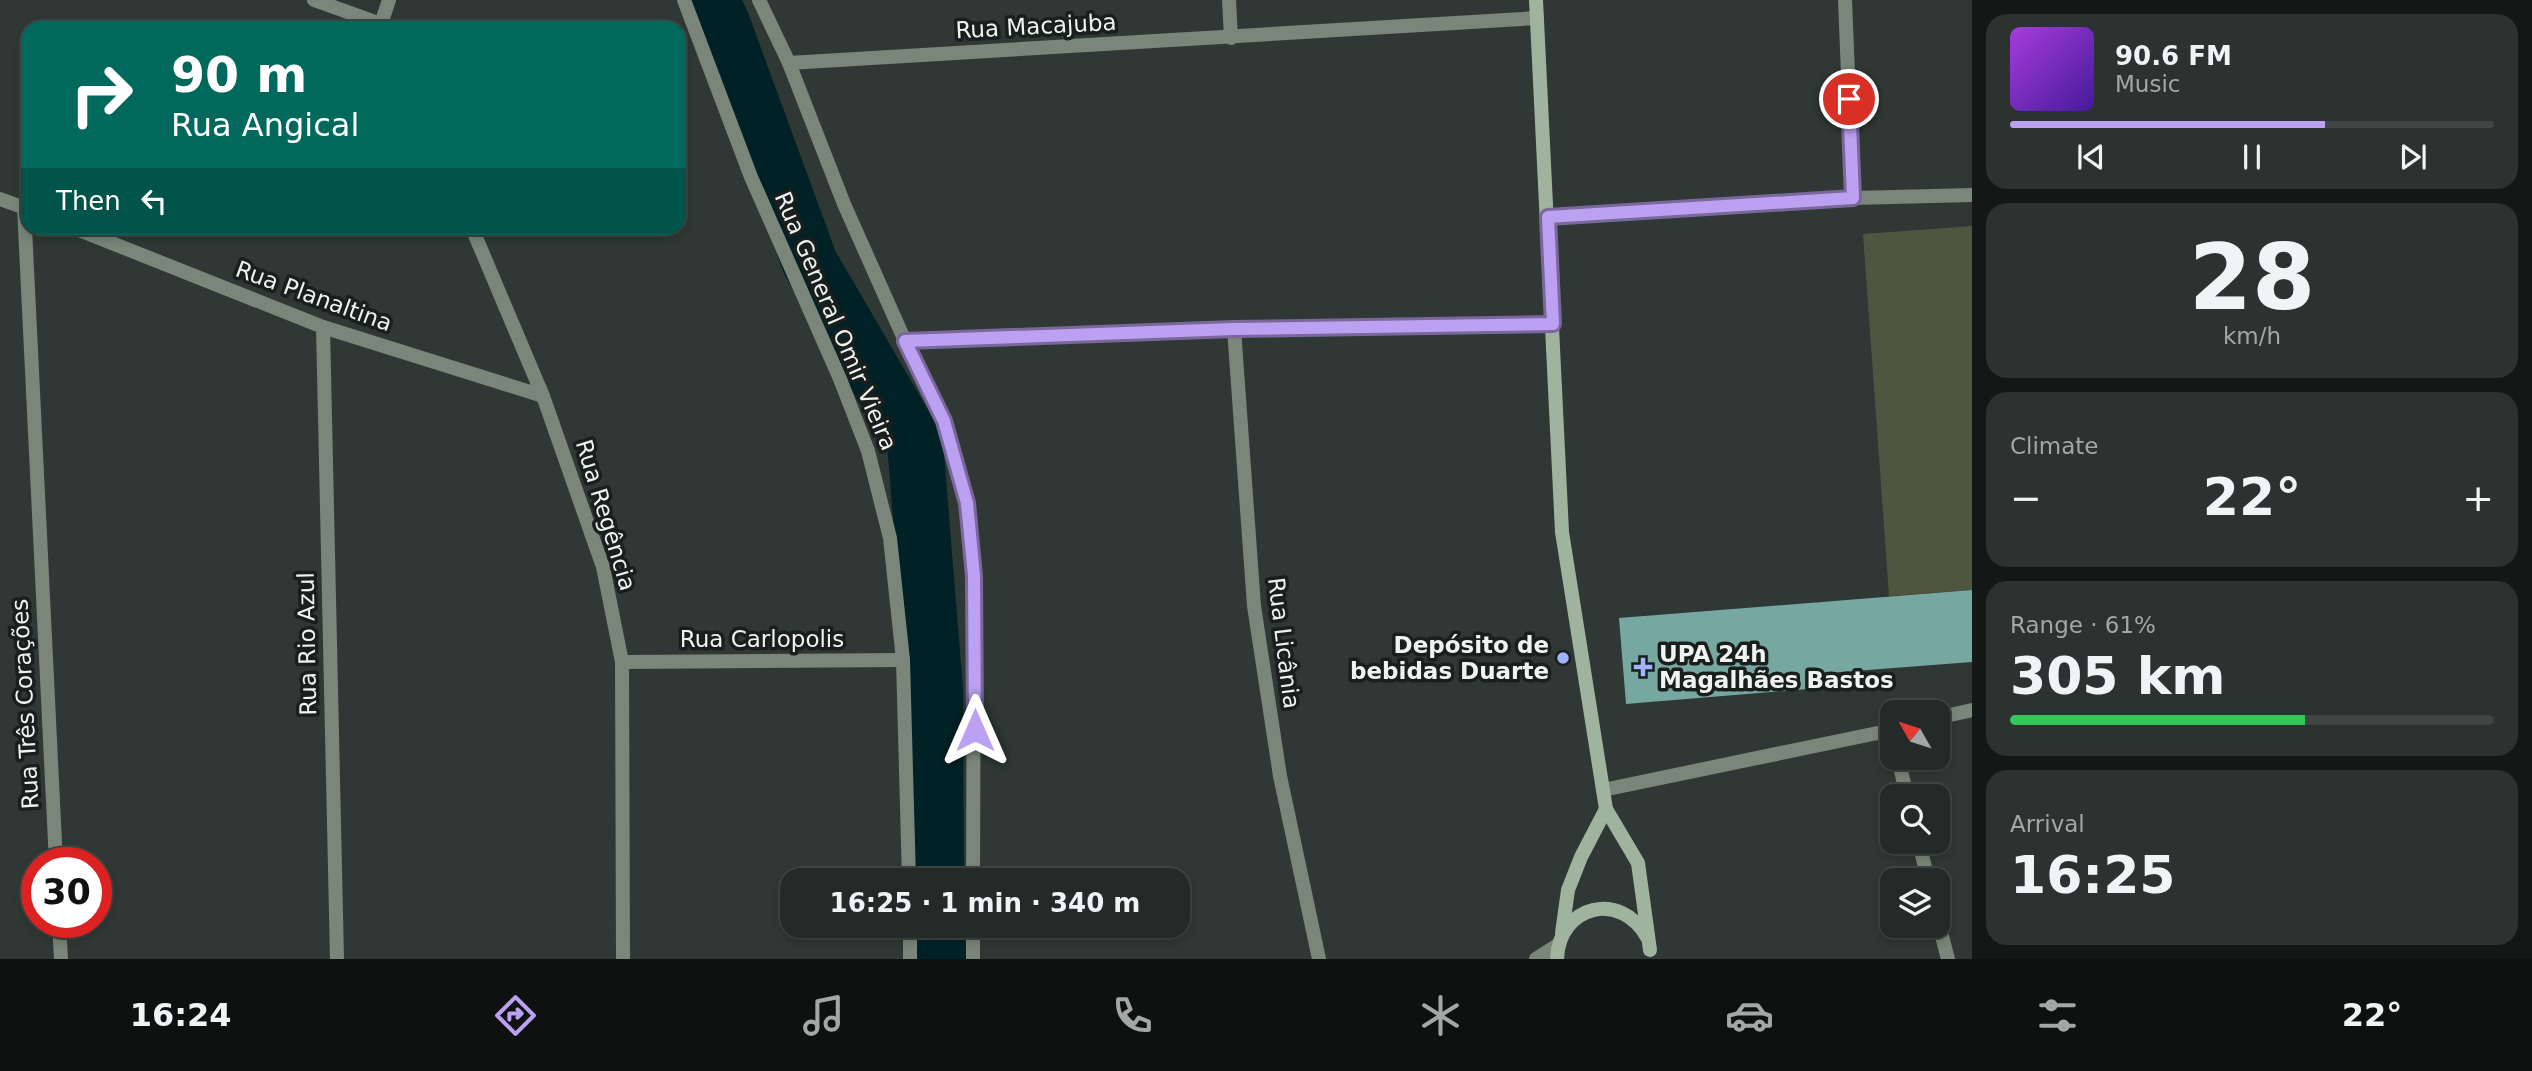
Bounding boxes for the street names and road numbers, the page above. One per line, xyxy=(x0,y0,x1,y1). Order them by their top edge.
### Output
street label: Rua Macajuba xyxy=(955,9,1117,43)
street label: Rua General Omir Vieira xyxy=(770,188,902,454)
street label: Rua Planaltina xyxy=(232,256,396,336)
street label: Rua Regência xyxy=(571,436,641,594)
street label: Rua Rio Azul xyxy=(293,572,321,716)
street label: Rua Licânia xyxy=(1263,576,1305,710)
street label: Rua Três Corações xyxy=(7,598,43,810)
street label: Rua Carlopolis xyxy=(680,626,844,652)

